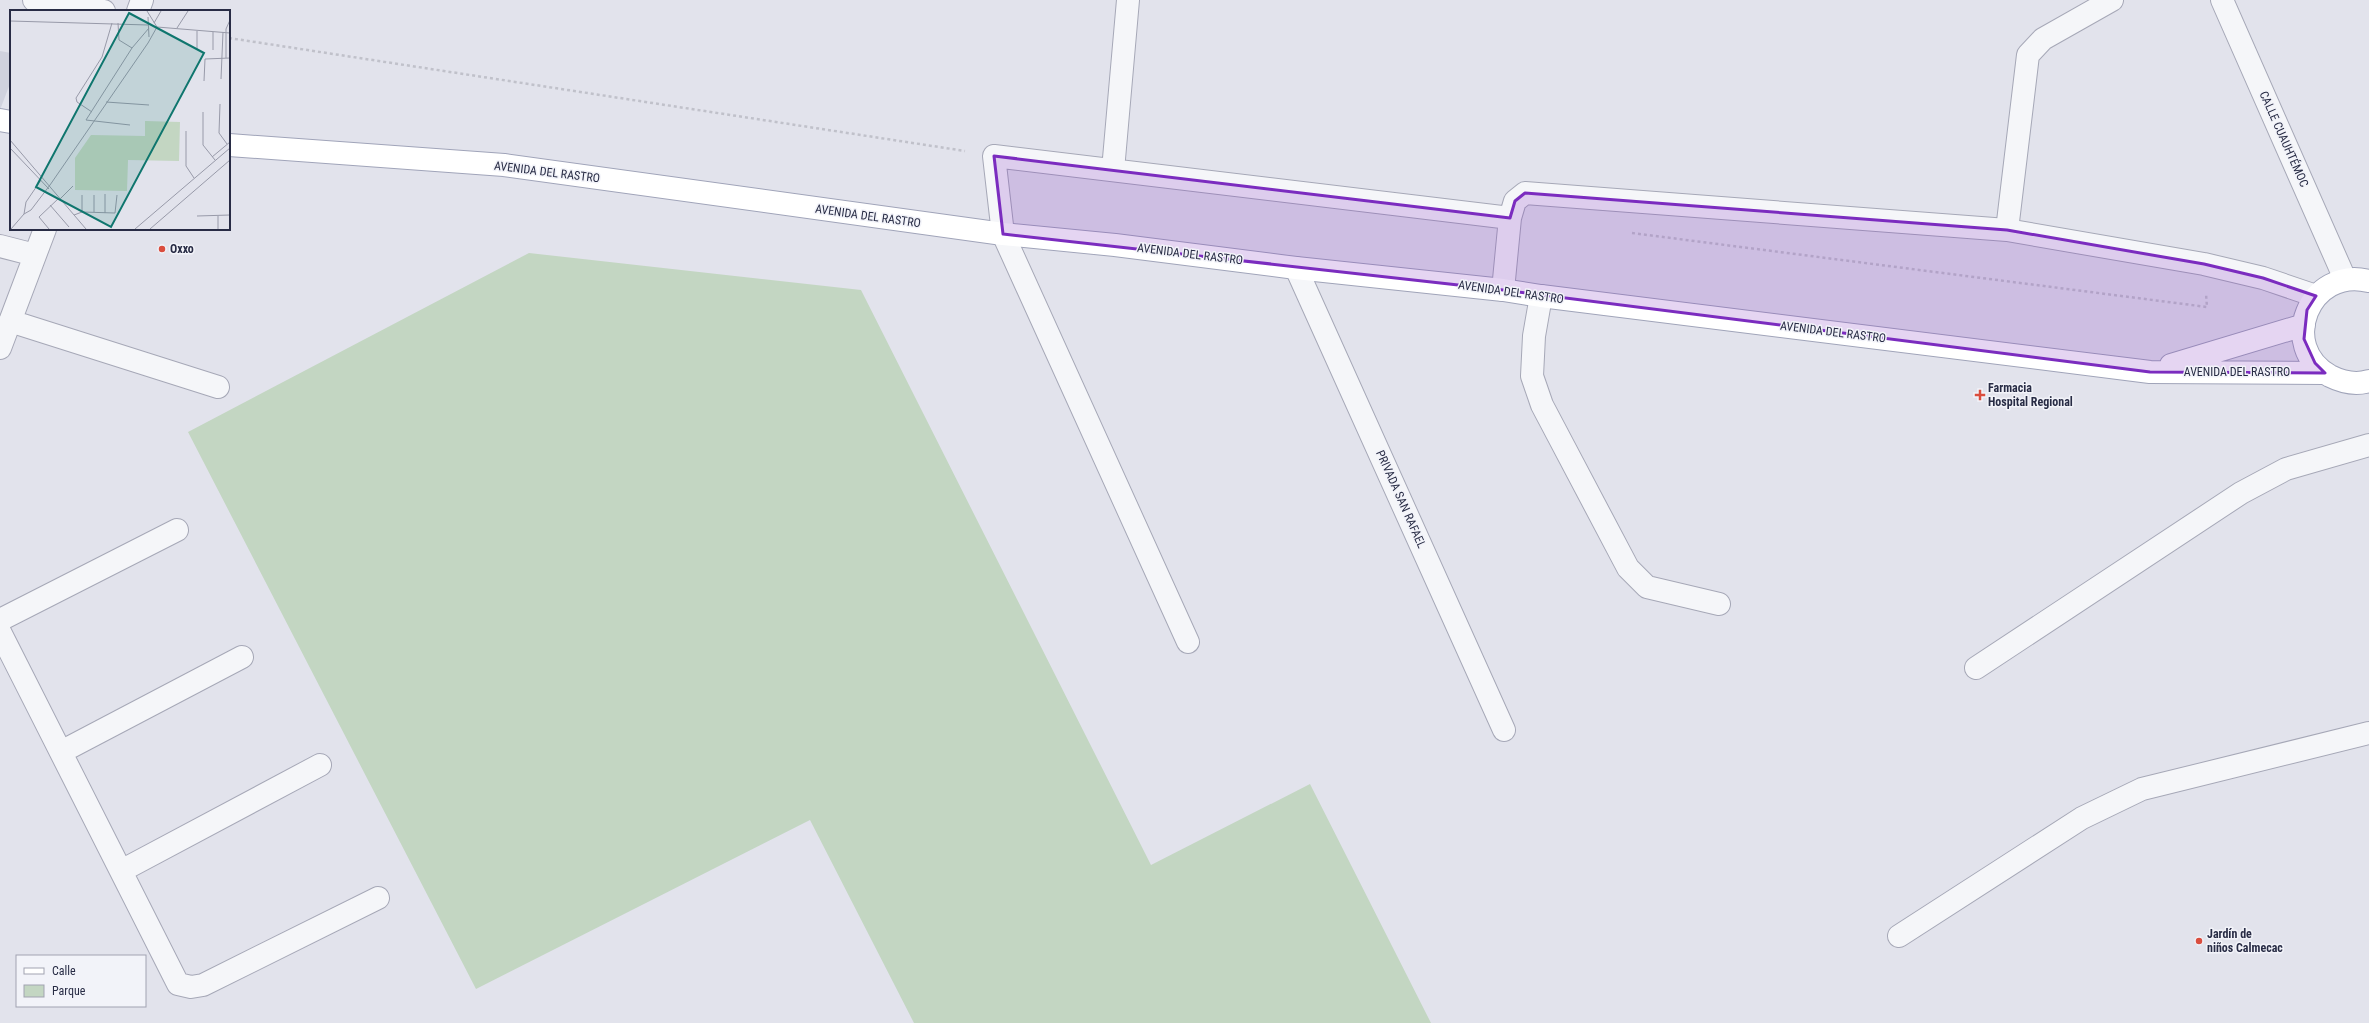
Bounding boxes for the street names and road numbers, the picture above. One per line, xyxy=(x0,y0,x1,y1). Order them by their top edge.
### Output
street label: CALLE CUAUHTÉMOC xyxy=(2257,89,2312,189)
street label: AVENIDA DEL RASTRO xyxy=(493,159,601,185)
street label: AVENIDA DEL RASTRO xyxy=(814,202,922,230)
street label: AVENIDA DEL RASTRO xyxy=(1136,241,1244,267)
street label: AVENIDA DEL RASTRO xyxy=(1457,278,1565,306)
street label: AVENIDA DEL RASTRO xyxy=(1779,319,1887,345)
street label: AVENIDA DEL RASTRO xyxy=(2184,365,2290,379)
street label: PRIVADA SAN RAFAEL xyxy=(1373,448,1429,550)

